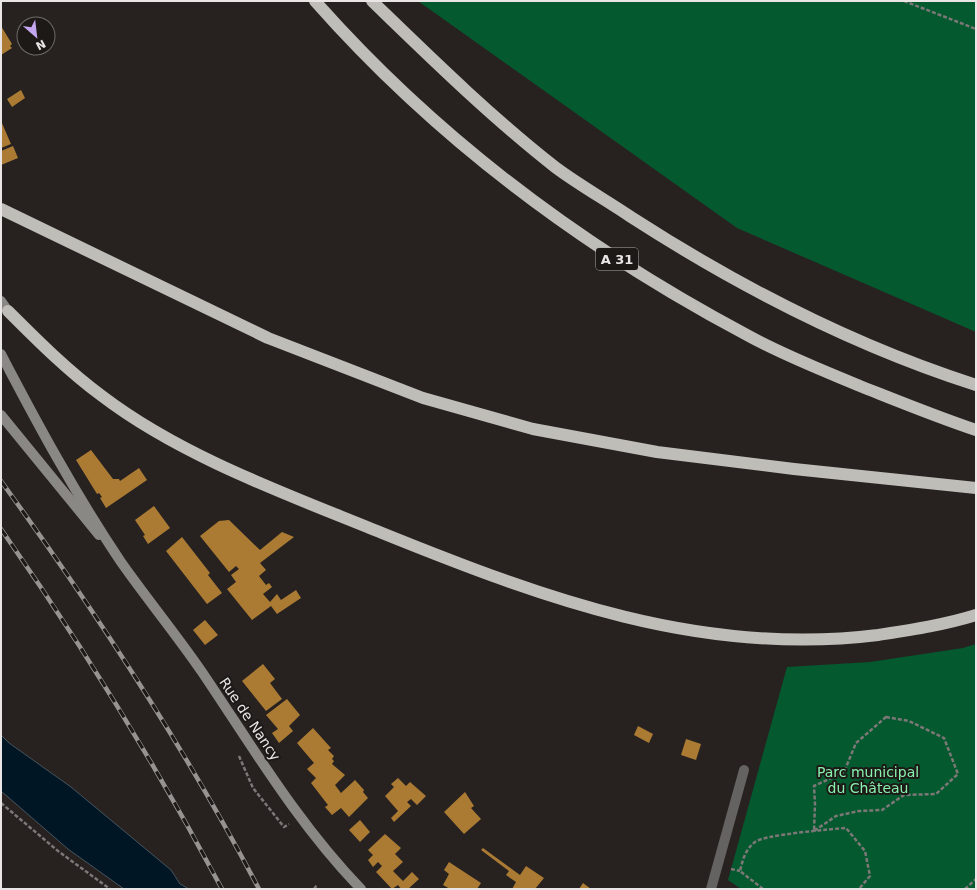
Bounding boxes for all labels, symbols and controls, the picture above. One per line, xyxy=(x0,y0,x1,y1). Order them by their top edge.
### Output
north arrow xyxy=(16,16,56,56)
text: N xyxy=(33,36,48,52)
road number: A 31 xyxy=(596,248,638,270)
street label: Rue de Nancy xyxy=(216,674,284,764)
park label: Parc municipal du Château xyxy=(817,764,919,796)

